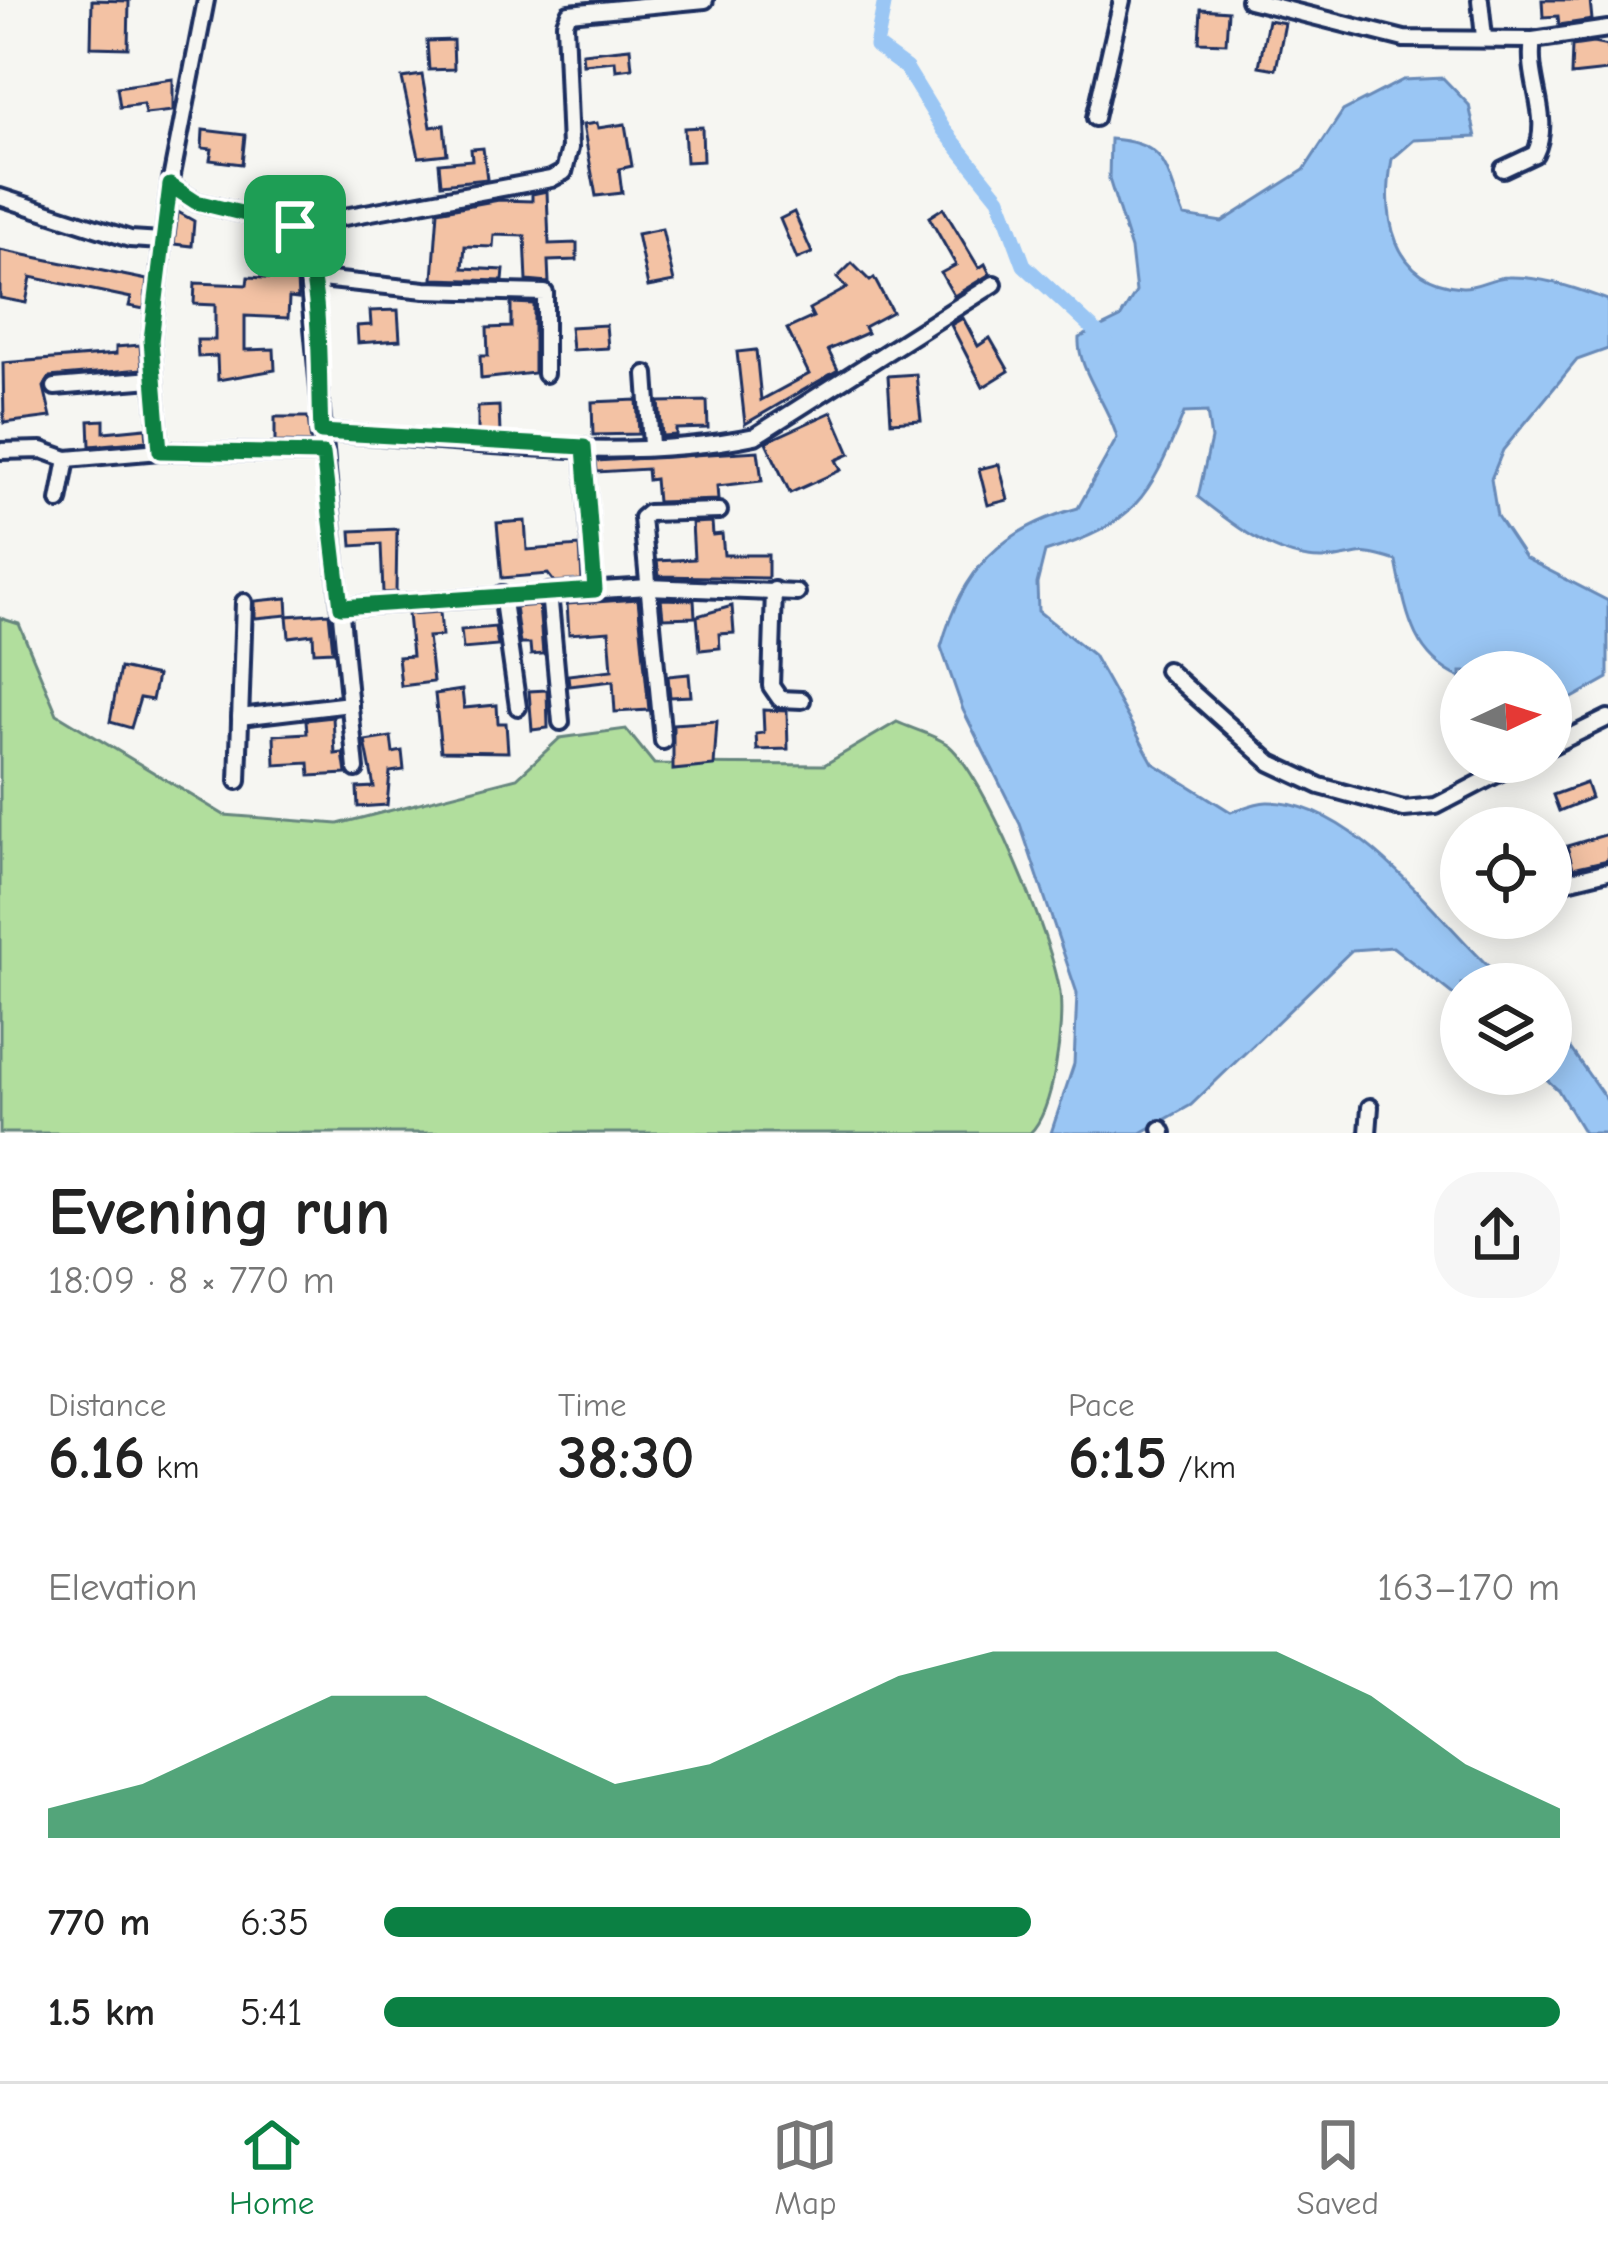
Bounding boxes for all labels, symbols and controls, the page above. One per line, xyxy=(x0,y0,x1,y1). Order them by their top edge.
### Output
pin xyxy=(244,175,346,277)
icon: arrive xyxy=(262,193,328,259)
north arrow xyxy=(1440,651,1572,783)
map controls xyxy=(1440,651,1572,1095)
button: locate xyxy=(1440,807,1572,939)
button: layers xyxy=(1440,963,1572,1095)
button: share xyxy=(1434,1172,1560,1298)
text: Evening run xyxy=(48,1175,390,1251)
text: 18:09 · 8 × 770 m xyxy=(48,1258,335,1303)
text: Distance xyxy=(48,1386,166,1424)
text: Time xyxy=(558,1386,627,1424)
text: Pace xyxy=(1068,1386,1135,1424)
text: 6.16 xyxy=(48,1424,145,1493)
text: 38:30 xyxy=(558,1424,695,1493)
text: 6:15 xyxy=(1068,1424,1167,1493)
text: km xyxy=(145,1448,200,1486)
text: /km xyxy=(1167,1448,1236,1486)
text: Elevation xyxy=(48,1565,197,1610)
text: 163–170 m xyxy=(1377,1565,1560,1610)
text: 770 m xyxy=(48,1900,150,1945)
text: 6:35 xyxy=(240,1900,309,1945)
text: 1.5 km xyxy=(48,1990,155,2035)
text: 5:41 xyxy=(240,1990,303,2035)
tab: Home xyxy=(229,2112,314,2222)
tab: Map xyxy=(772,2112,838,2222)
tab: Saved xyxy=(1296,2112,1379,2222)

